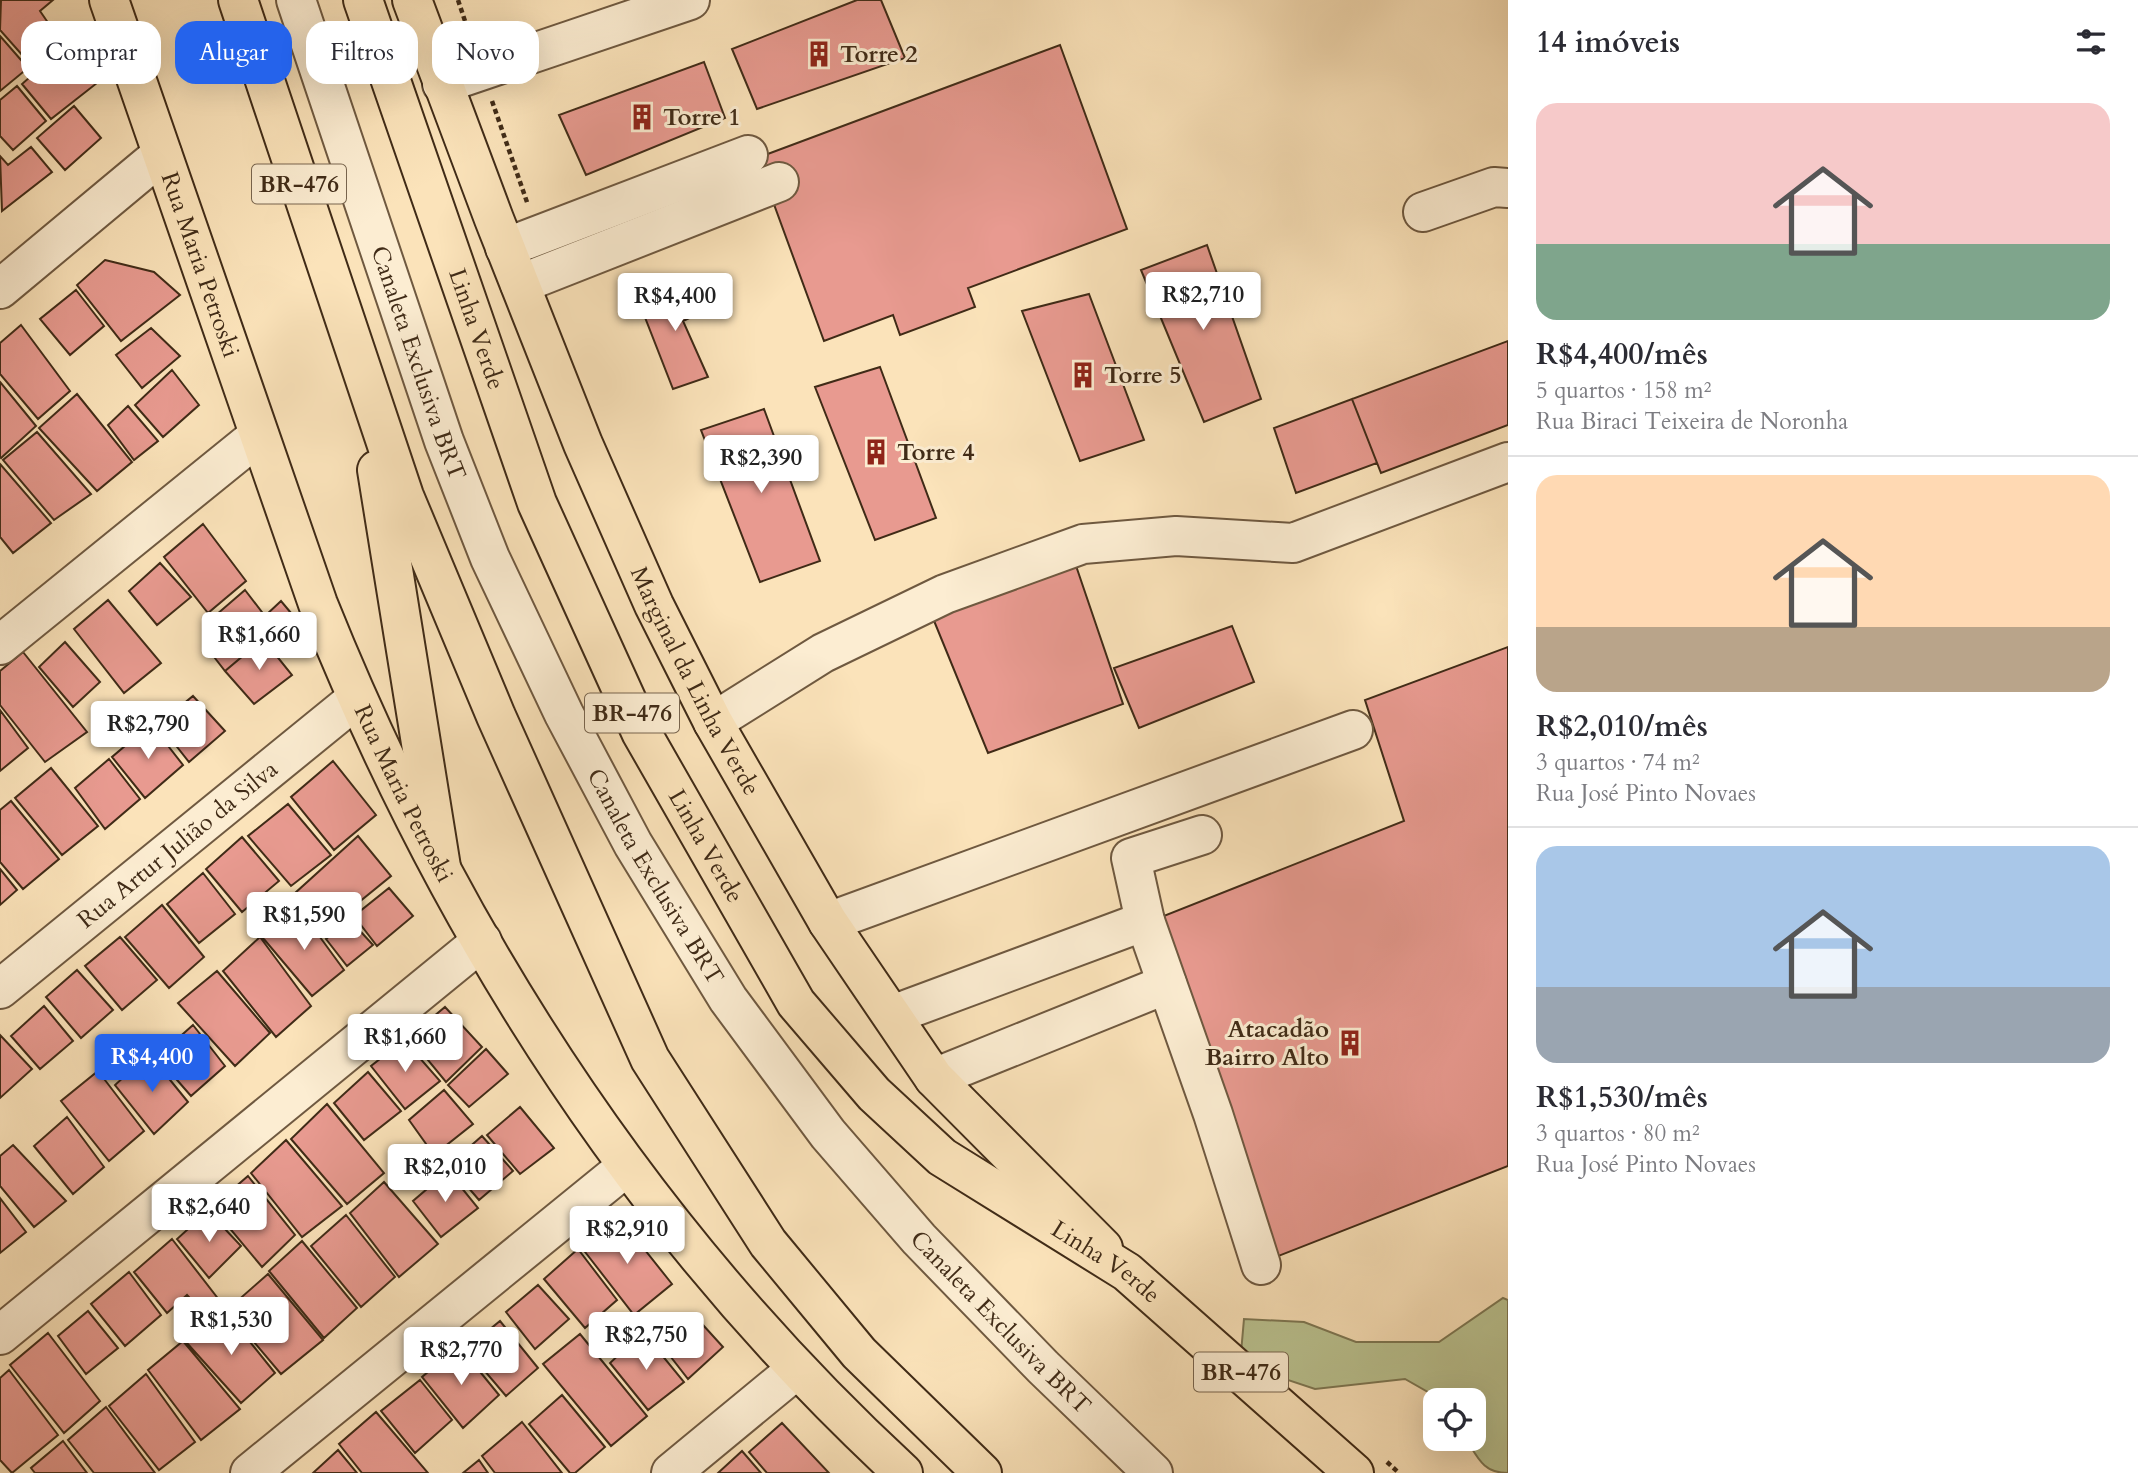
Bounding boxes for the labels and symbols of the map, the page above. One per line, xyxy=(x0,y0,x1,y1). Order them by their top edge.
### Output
place label: Torre 2 xyxy=(840,38,918,71)
building icon: Torre 2 xyxy=(804,39,834,69)
place label: Torre 1 xyxy=(663,101,741,134)
building icon: Torre 1 xyxy=(627,102,657,132)
road number: BR-476 xyxy=(252,164,346,204)
street label: Rua Maria Petroski xyxy=(153,168,247,362)
street label: Canaleta Exclusiva BRT xyxy=(363,242,474,485)
street label: Linha Verde xyxy=(440,264,512,394)
pin: R$2,710 xyxy=(1138,272,1268,332)
pin: R$4,400 xyxy=(610,274,740,333)
place label: Torre 5 xyxy=(1104,359,1182,392)
building icon: Torre 5 xyxy=(1068,360,1098,390)
pin: R$2,390 xyxy=(696,435,826,495)
place label: Torre 4 xyxy=(897,436,975,469)
building icon: Torre 4 xyxy=(861,437,891,467)
street label: Marginal da Linha Verde xyxy=(622,561,768,802)
pin: R$1,660 xyxy=(194,612,324,672)
road number: BR-476 xyxy=(585,694,679,733)
street label: Rua Maria Petroski xyxy=(346,699,461,888)
pin: R$2,790 xyxy=(83,702,213,761)
street label: Rua Artur Julião da Silva xyxy=(71,753,286,936)
street label: Canaleta Exclusiva BRT xyxy=(579,763,731,991)
street label: Linha Verde xyxy=(660,783,751,909)
pin: R$1,590 xyxy=(239,892,369,952)
place label: Atacadão Bairro Alto xyxy=(1205,1013,1329,1074)
pin: R$1,660 xyxy=(340,1014,470,1074)
building icon: Atacadão Bairro Alto xyxy=(1335,1028,1365,1058)
pin: R$4,400 xyxy=(87,1034,217,1094)
pin: R$2,010 xyxy=(380,1144,510,1204)
pin: R$2,640 xyxy=(144,1184,274,1244)
pin: R$2,910 xyxy=(562,1206,692,1266)
street label: Linha Verde xyxy=(1045,1213,1167,1311)
street label: Canaleta Exclusiva BRT xyxy=(902,1223,1098,1422)
pin: R$1,530 xyxy=(166,1298,296,1357)
pin: R$2,750 xyxy=(581,1312,711,1372)
pin: R$2,770 xyxy=(396,1328,526,1387)
road number: BR-476 xyxy=(1194,1352,1288,1392)

